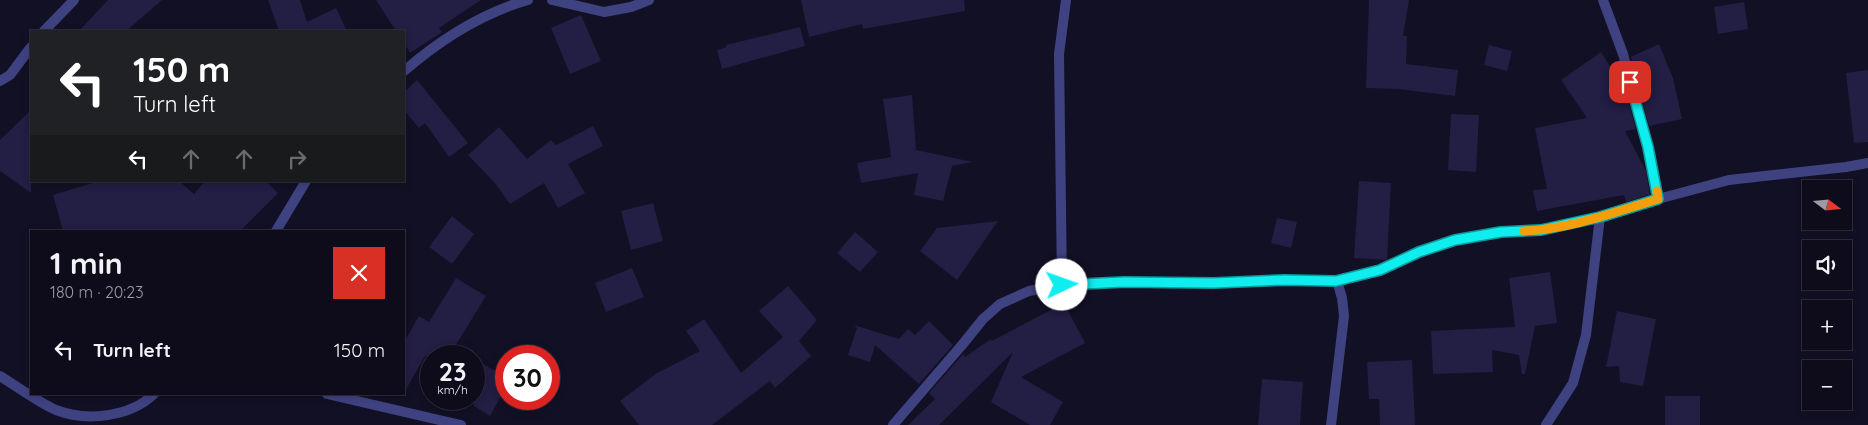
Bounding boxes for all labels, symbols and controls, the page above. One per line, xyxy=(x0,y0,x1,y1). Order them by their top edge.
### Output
text: 150 m xyxy=(133,47,230,91)
icon: left xyxy=(50,50,115,115)
pin xyxy=(1609,61,1651,103)
icon: arrive xyxy=(1616,68,1644,96)
text: Turn left xyxy=(133,90,216,118)
icon: left xyxy=(124,145,152,173)
icon: ahead xyxy=(177,145,205,173)
icon: ahead xyxy=(230,145,258,173)
icon: right xyxy=(283,145,311,173)
north arrow xyxy=(1802,180,1852,230)
map controls xyxy=(1802,180,1852,410)
button: sound xyxy=(1802,240,1852,290)
text: 1 min xyxy=(50,244,123,282)
button: close xyxy=(333,247,385,299)
position arrow xyxy=(1035,258,1087,310)
text: 180 m · 20:23 xyxy=(50,282,144,302)
button: + xyxy=(1802,300,1852,350)
icon: left xyxy=(50,336,78,364)
text: Turn left xyxy=(93,338,171,362)
text: 150 m xyxy=(334,338,385,362)
speed limit sign: 30 xyxy=(495,345,560,410)
text: 23 xyxy=(439,356,466,387)
button: − xyxy=(1802,360,1852,410)
text: km/h xyxy=(437,382,468,397)

